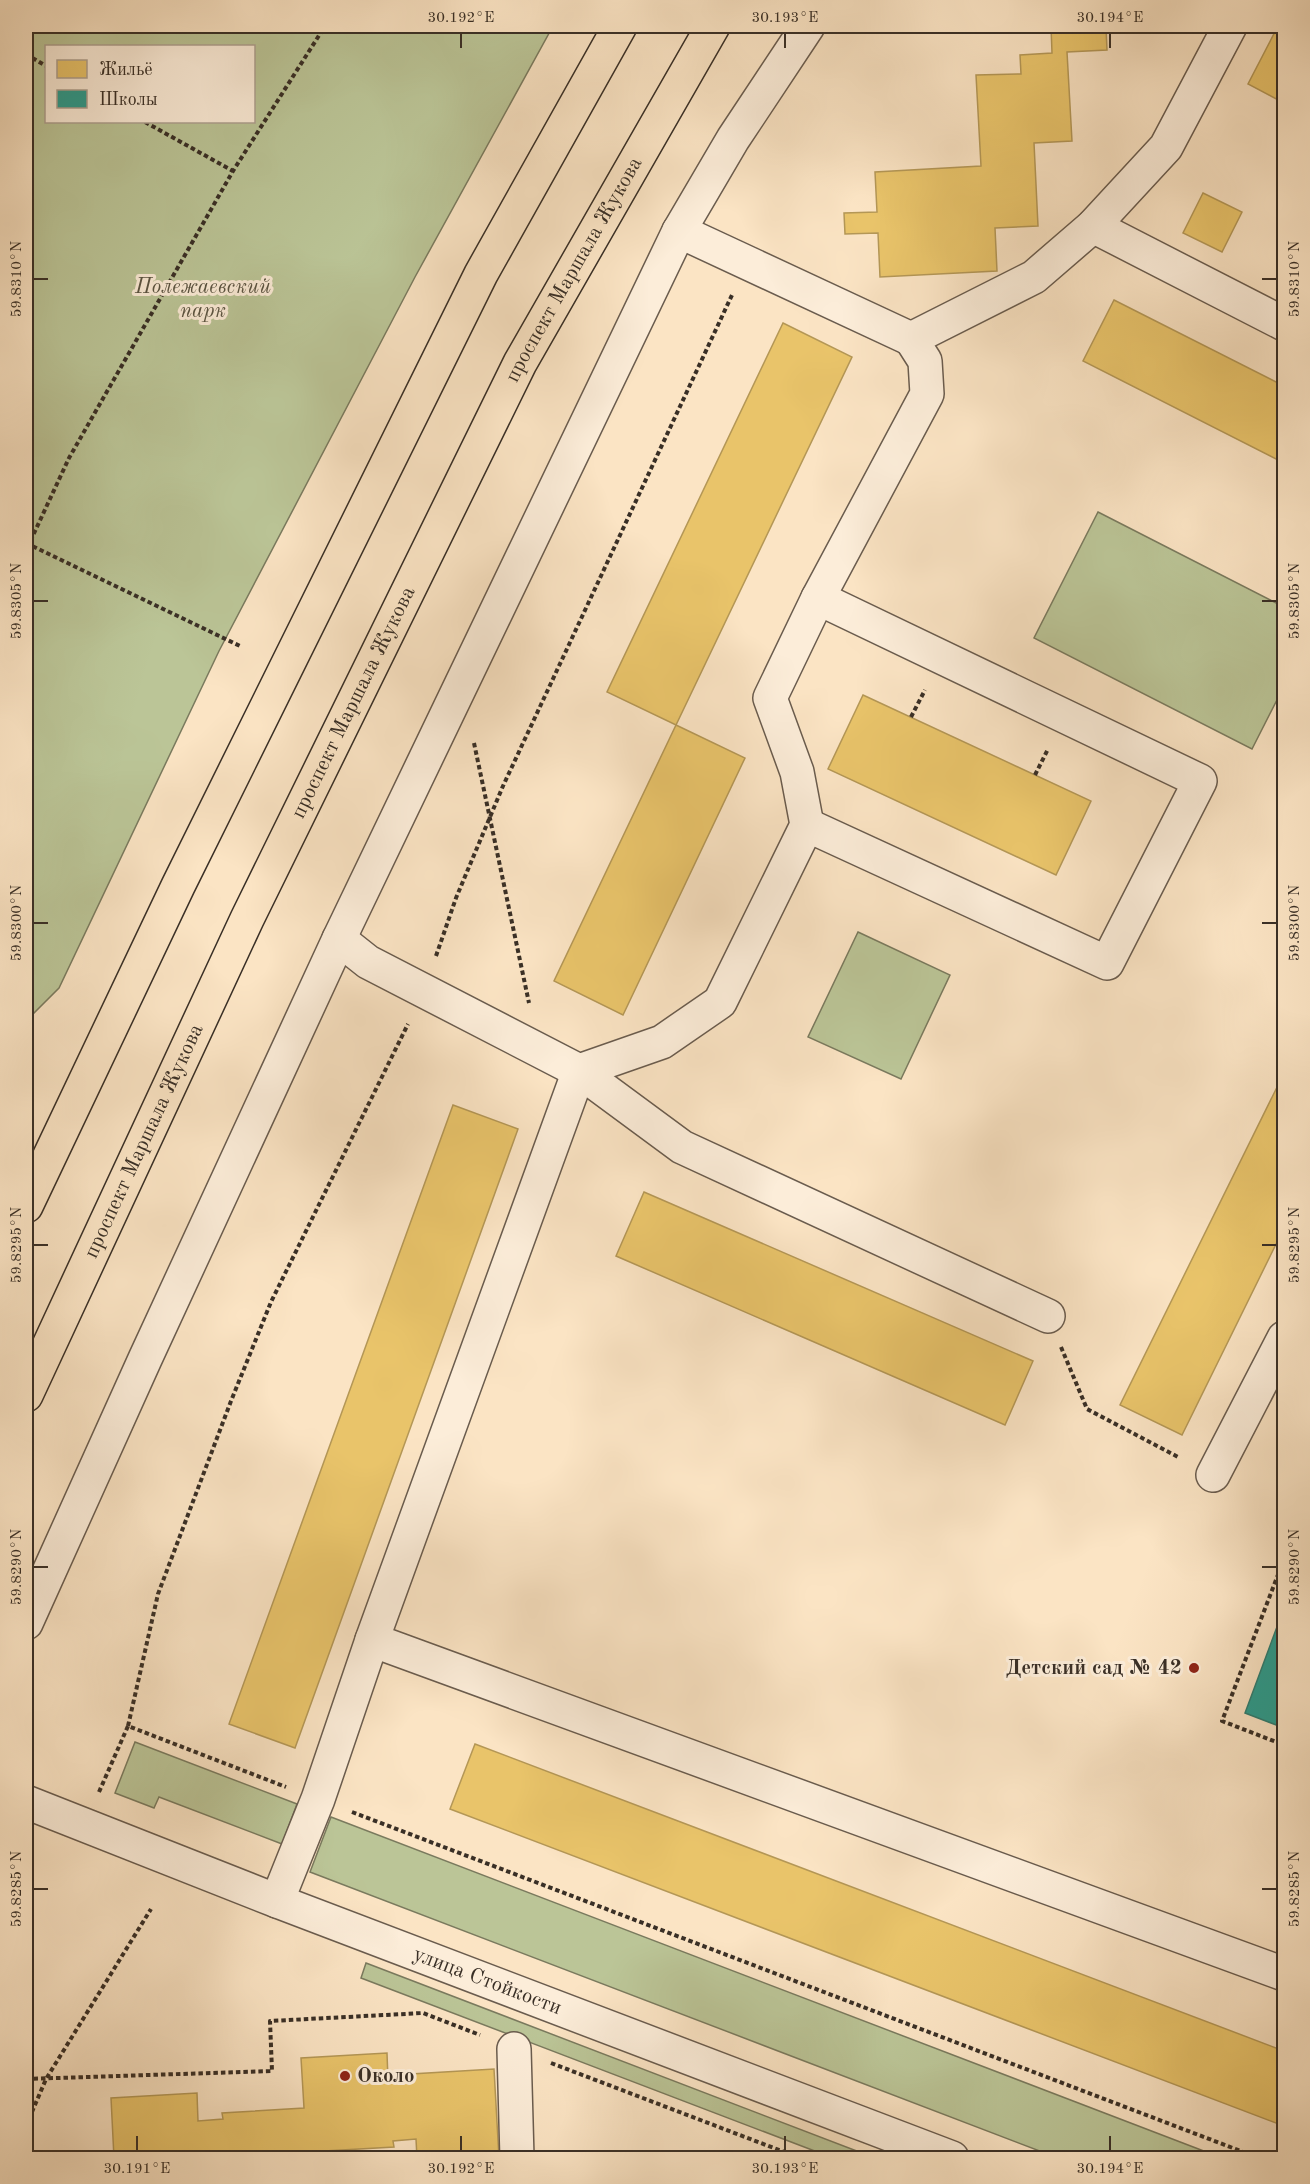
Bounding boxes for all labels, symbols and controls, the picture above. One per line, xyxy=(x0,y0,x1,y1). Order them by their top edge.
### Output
text: 30.192°E xyxy=(428,11,494,26)
text: 30.193°E xyxy=(752,11,818,26)
text: 30.194°E xyxy=(1077,11,1143,26)
legend xyxy=(45,45,255,123)
text: Жильё xyxy=(99,61,153,79)
text: Школы xyxy=(99,91,158,109)
street label: проспект Маршала Жукова xyxy=(502,153,646,386)
text: 59.8310°N xyxy=(10,240,25,317)
text: 59.8310°N xyxy=(1288,240,1303,317)
park label: Полежаевский парк xyxy=(134,277,271,322)
text: 59.8305°N xyxy=(10,562,25,639)
text: 59.8305°N xyxy=(1288,562,1303,639)
street label: проспект Маршала Жукова xyxy=(288,583,419,822)
text: 59.8300°N xyxy=(10,884,25,961)
text: 59.8300°N xyxy=(1288,884,1303,961)
street label: проспект Маршала Жукова xyxy=(81,1021,207,1261)
text: 59.8295°N xyxy=(10,1206,25,1283)
text: 59.8295°N xyxy=(1288,1206,1303,1283)
text: 59.8290°N xyxy=(10,1528,25,1605)
text: 59.8290°N xyxy=(1288,1528,1303,1605)
place label: Детский сад № 42 xyxy=(1006,1658,1182,1679)
marker: Детский сад № 42 xyxy=(1187,1661,1201,1675)
text: 59.8285°N xyxy=(10,1850,25,1927)
text: 59.8285°N xyxy=(1288,1850,1303,1927)
street label: улица Стойкости xyxy=(410,1943,564,2019)
place label: Около xyxy=(357,2066,415,2087)
marker: Около xyxy=(338,2069,352,2083)
text: 30.191°E xyxy=(104,2162,170,2177)
text: 30.192°E xyxy=(428,2162,494,2177)
text: 30.193°E xyxy=(752,2162,818,2177)
text: 30.194°E xyxy=(1077,2162,1143,2177)

